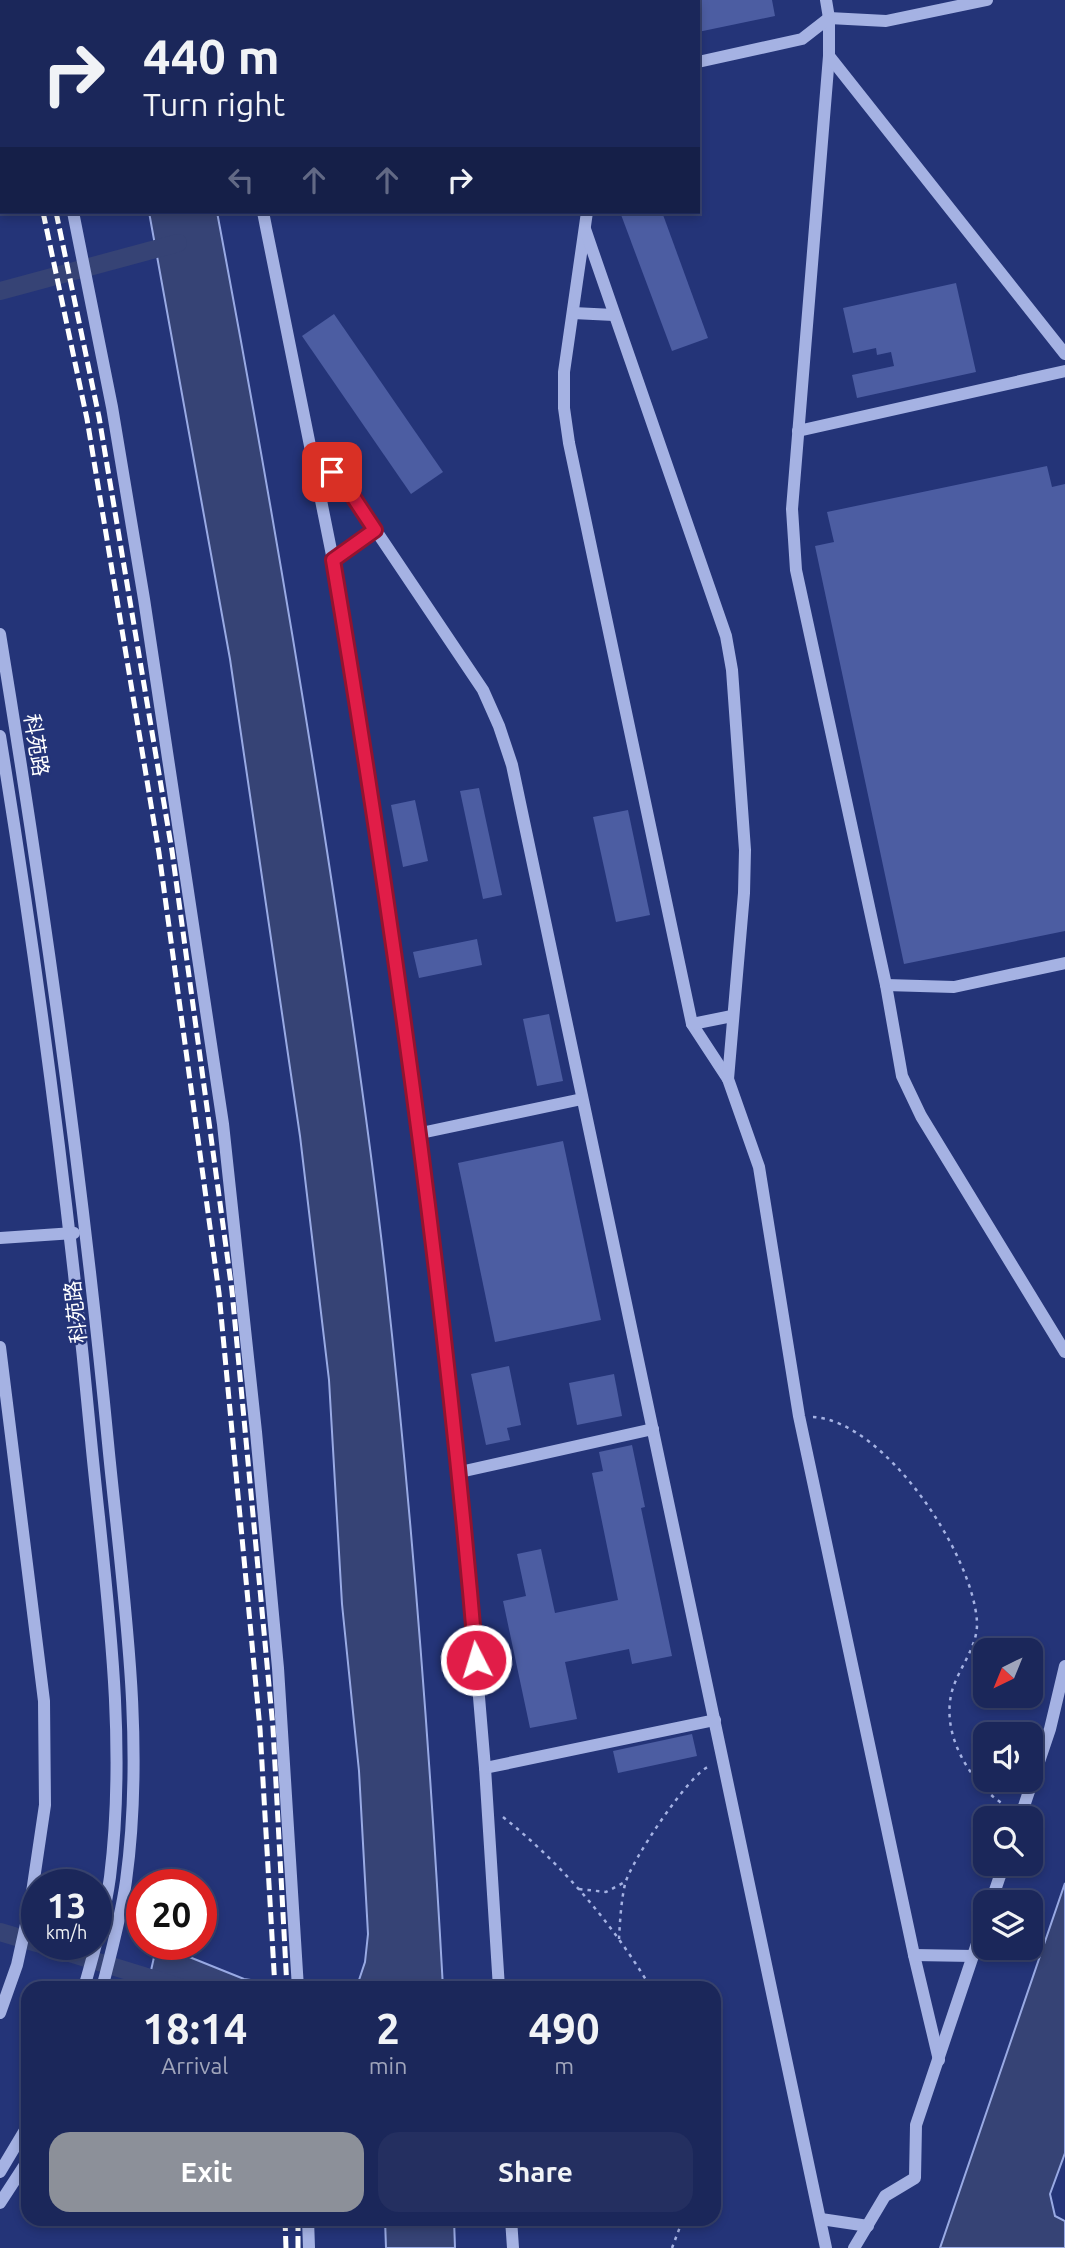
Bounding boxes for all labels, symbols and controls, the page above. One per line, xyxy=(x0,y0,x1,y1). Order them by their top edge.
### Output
icon: right xyxy=(28,28,119,119)
text: 440 m xyxy=(143,28,280,83)
text: Turn right xyxy=(143,86,285,122)
icon: left xyxy=(222,161,260,199)
icon: ahead xyxy=(295,161,333,199)
icon: ahead xyxy=(368,161,406,199)
icon: right xyxy=(441,161,479,199)
pin xyxy=(302,442,362,502)
icon: arrive xyxy=(313,453,351,491)
street label: 科苑路 xyxy=(20,712,54,778)
street label: 科苑路 xyxy=(60,1279,90,1345)
position arrow xyxy=(439,1623,513,1697)
north arrow xyxy=(973,1638,1043,1708)
map controls xyxy=(973,1638,1043,1960)
button: sound xyxy=(973,1722,1043,1792)
button: search xyxy=(973,1806,1043,1876)
speed limit sign: 20 xyxy=(126,1869,217,1960)
text: 13 xyxy=(47,1885,86,1925)
button: layers xyxy=(973,1890,1043,1960)
text: km/h xyxy=(46,1922,87,1942)
text: 18:14 xyxy=(142,2005,247,2052)
text: 2 xyxy=(376,2005,400,2052)
text: 490 xyxy=(529,2005,600,2052)
text: Arrival xyxy=(161,2053,228,2078)
text: min xyxy=(369,2053,407,2078)
text: m xyxy=(554,2053,574,2078)
button: Exit xyxy=(49,2132,364,2212)
button: Share xyxy=(378,2132,693,2212)

